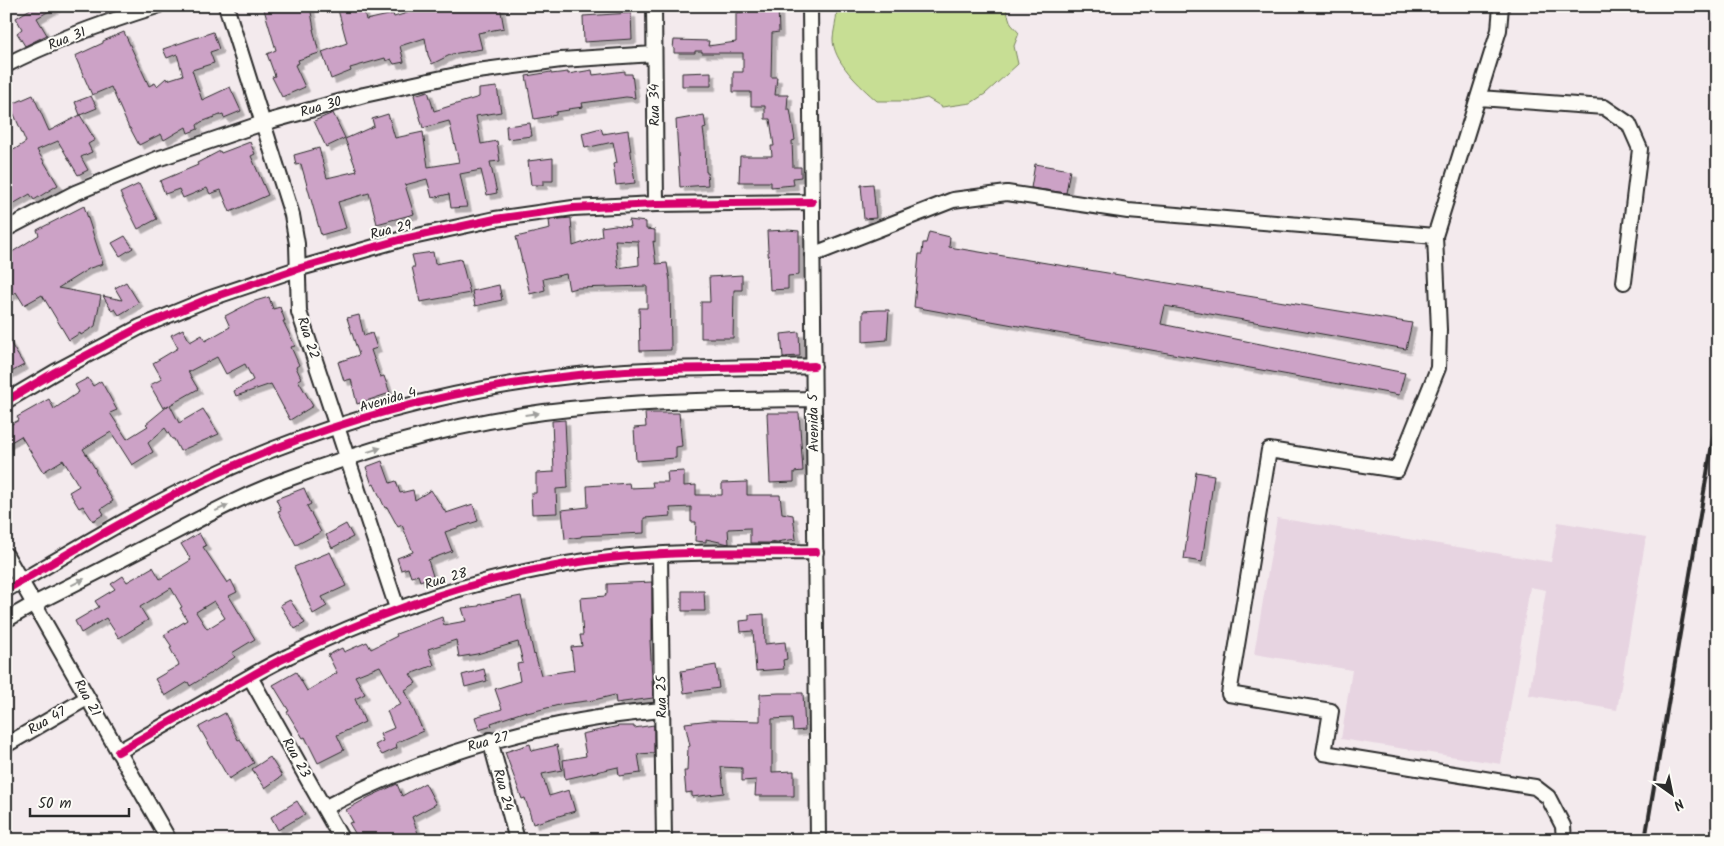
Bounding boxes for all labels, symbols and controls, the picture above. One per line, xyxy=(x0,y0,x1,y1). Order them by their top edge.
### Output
street label: Rua 31 xyxy=(45,21,89,57)
street label: Rua 34 xyxy=(644,83,666,127)
street label: Rua 30 xyxy=(298,91,344,123)
street label: Rua 29 xyxy=(368,214,414,246)
street label: Rua 22 xyxy=(291,314,325,362)
street label: Avenida 4 xyxy=(357,381,419,419)
street label: Avenida 5 xyxy=(802,392,826,452)
one-way arrow xyxy=(525,410,541,418)
one-way arrow xyxy=(367,446,382,454)
one-way arrow xyxy=(215,503,229,511)
street label: Rua 28 xyxy=(422,562,471,596)
one-way arrow xyxy=(70,578,85,586)
street label: Rua 25 xyxy=(651,674,673,719)
street label: Rua 21 xyxy=(68,675,106,721)
street label: Rua 47 xyxy=(24,701,71,741)
street label: Rua 27 xyxy=(465,726,512,758)
street label: Rua 23 xyxy=(276,734,316,782)
street label: Rua 24 xyxy=(487,766,519,814)
north arrow xyxy=(1646,768,1696,818)
scale bar xyxy=(30,786,129,818)
text: 50 m xyxy=(38,792,72,816)
text: N xyxy=(1669,792,1688,816)

